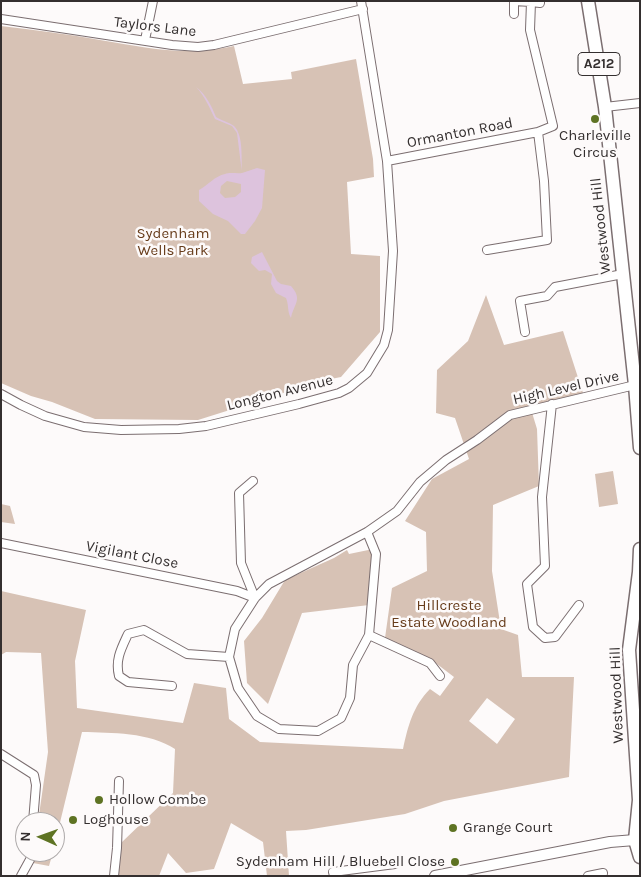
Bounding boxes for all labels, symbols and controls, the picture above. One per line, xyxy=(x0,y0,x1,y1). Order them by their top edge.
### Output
street label: Taylors Lane xyxy=(113,13,197,41)
road number: A212 xyxy=(578,52,620,76)
marker: Charleville Circus xyxy=(589,113,601,125)
street label: Ormanton Road xyxy=(406,114,514,152)
place label: Charleville Circus xyxy=(559,127,631,162)
street label: Westwood Hill xyxy=(587,177,615,275)
park label: Sydenham Wells Park xyxy=(136,225,210,260)
street label: High Level Drive xyxy=(511,367,621,409)
street label: Longton Avenue xyxy=(225,371,335,415)
street label: Vigilant Close xyxy=(84,537,180,573)
park label: Hillcreste Estate Woodland xyxy=(391,597,507,632)
street label: Westwood Hill xyxy=(606,646,628,744)
place label: Hollow Combe xyxy=(109,791,206,809)
marker: Hollow Combe xyxy=(93,794,105,806)
place label: Loghouse xyxy=(83,811,149,829)
north arrow xyxy=(15,812,65,862)
marker: Loghouse xyxy=(67,814,79,826)
place label: Grange Court xyxy=(463,819,553,837)
marker: Grange Court xyxy=(447,822,459,834)
text: N xyxy=(17,831,34,842)
place label: Sydenham Hill / Bluebell Close xyxy=(236,853,445,871)
marker: Sydenham Hill / Bluebell Close xyxy=(449,856,461,868)

